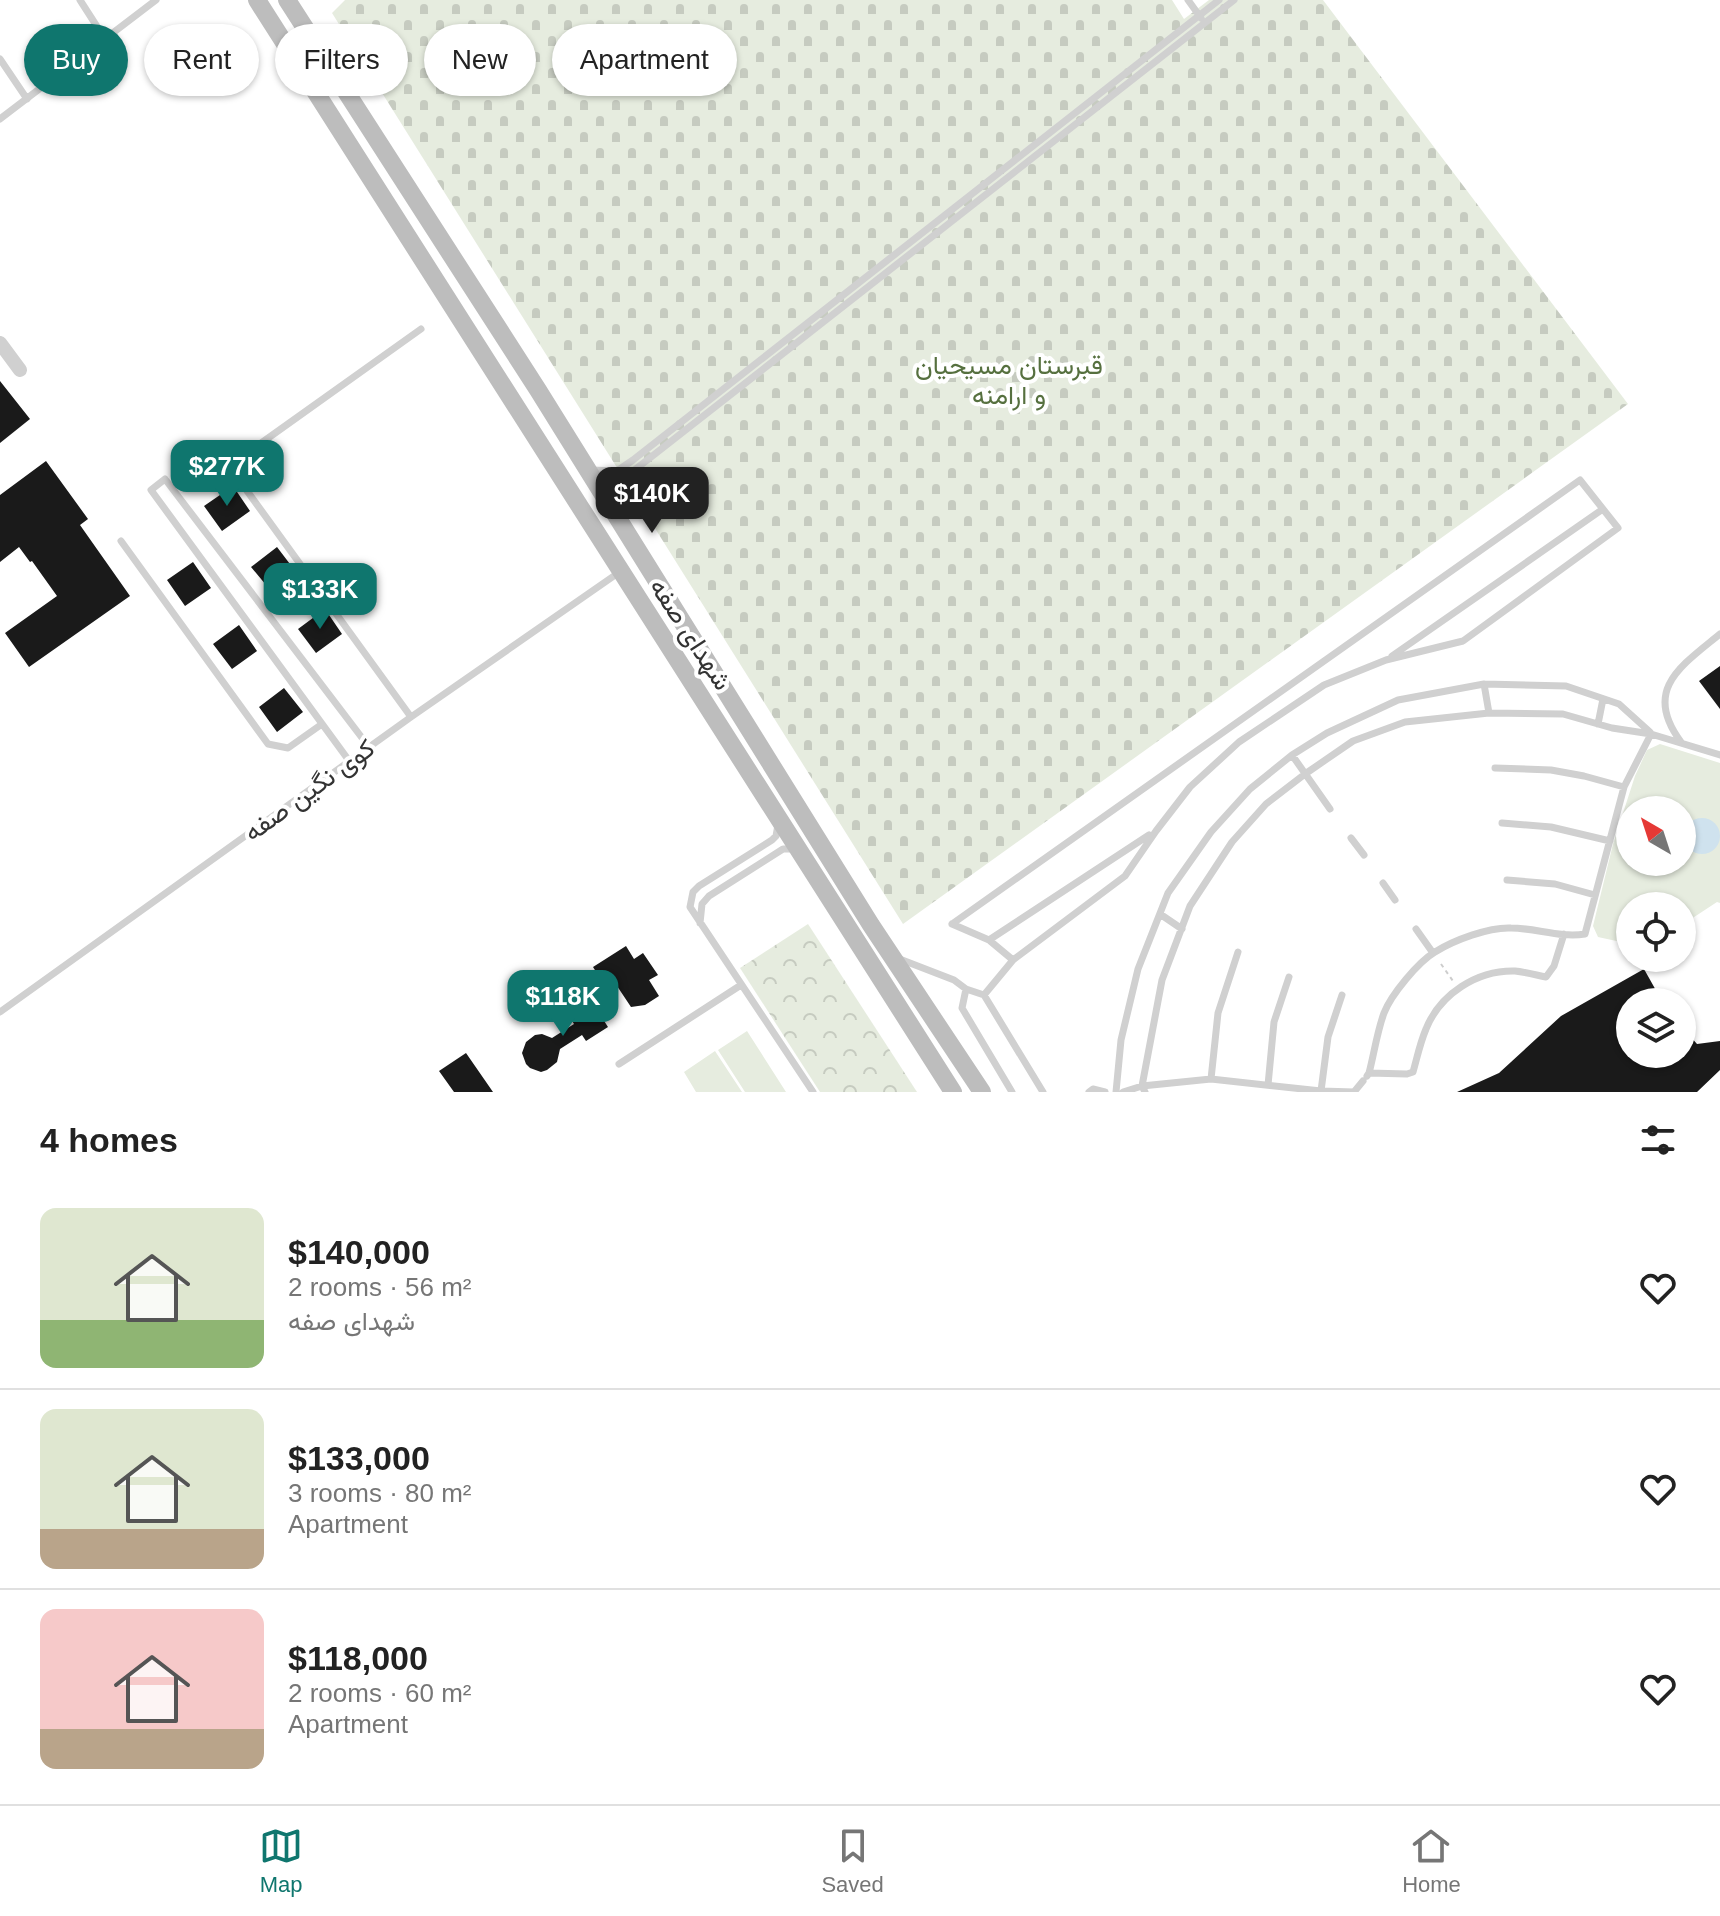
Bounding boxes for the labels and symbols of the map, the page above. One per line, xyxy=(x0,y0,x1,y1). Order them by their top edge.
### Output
park label: قبرستان مسیحیان و ارامنه xyxy=(915,350,1103,411)
pin: $277K xyxy=(171,440,283,508)
pin: $140K xyxy=(596,467,708,535)
pin: $133K xyxy=(264,563,376,631)
street label: شهدای صفه xyxy=(643,573,738,696)
street label: کوی نگین صفه xyxy=(238,733,381,848)
north arrow xyxy=(1616,796,1696,876)
pin: $118K xyxy=(507,970,619,1038)

